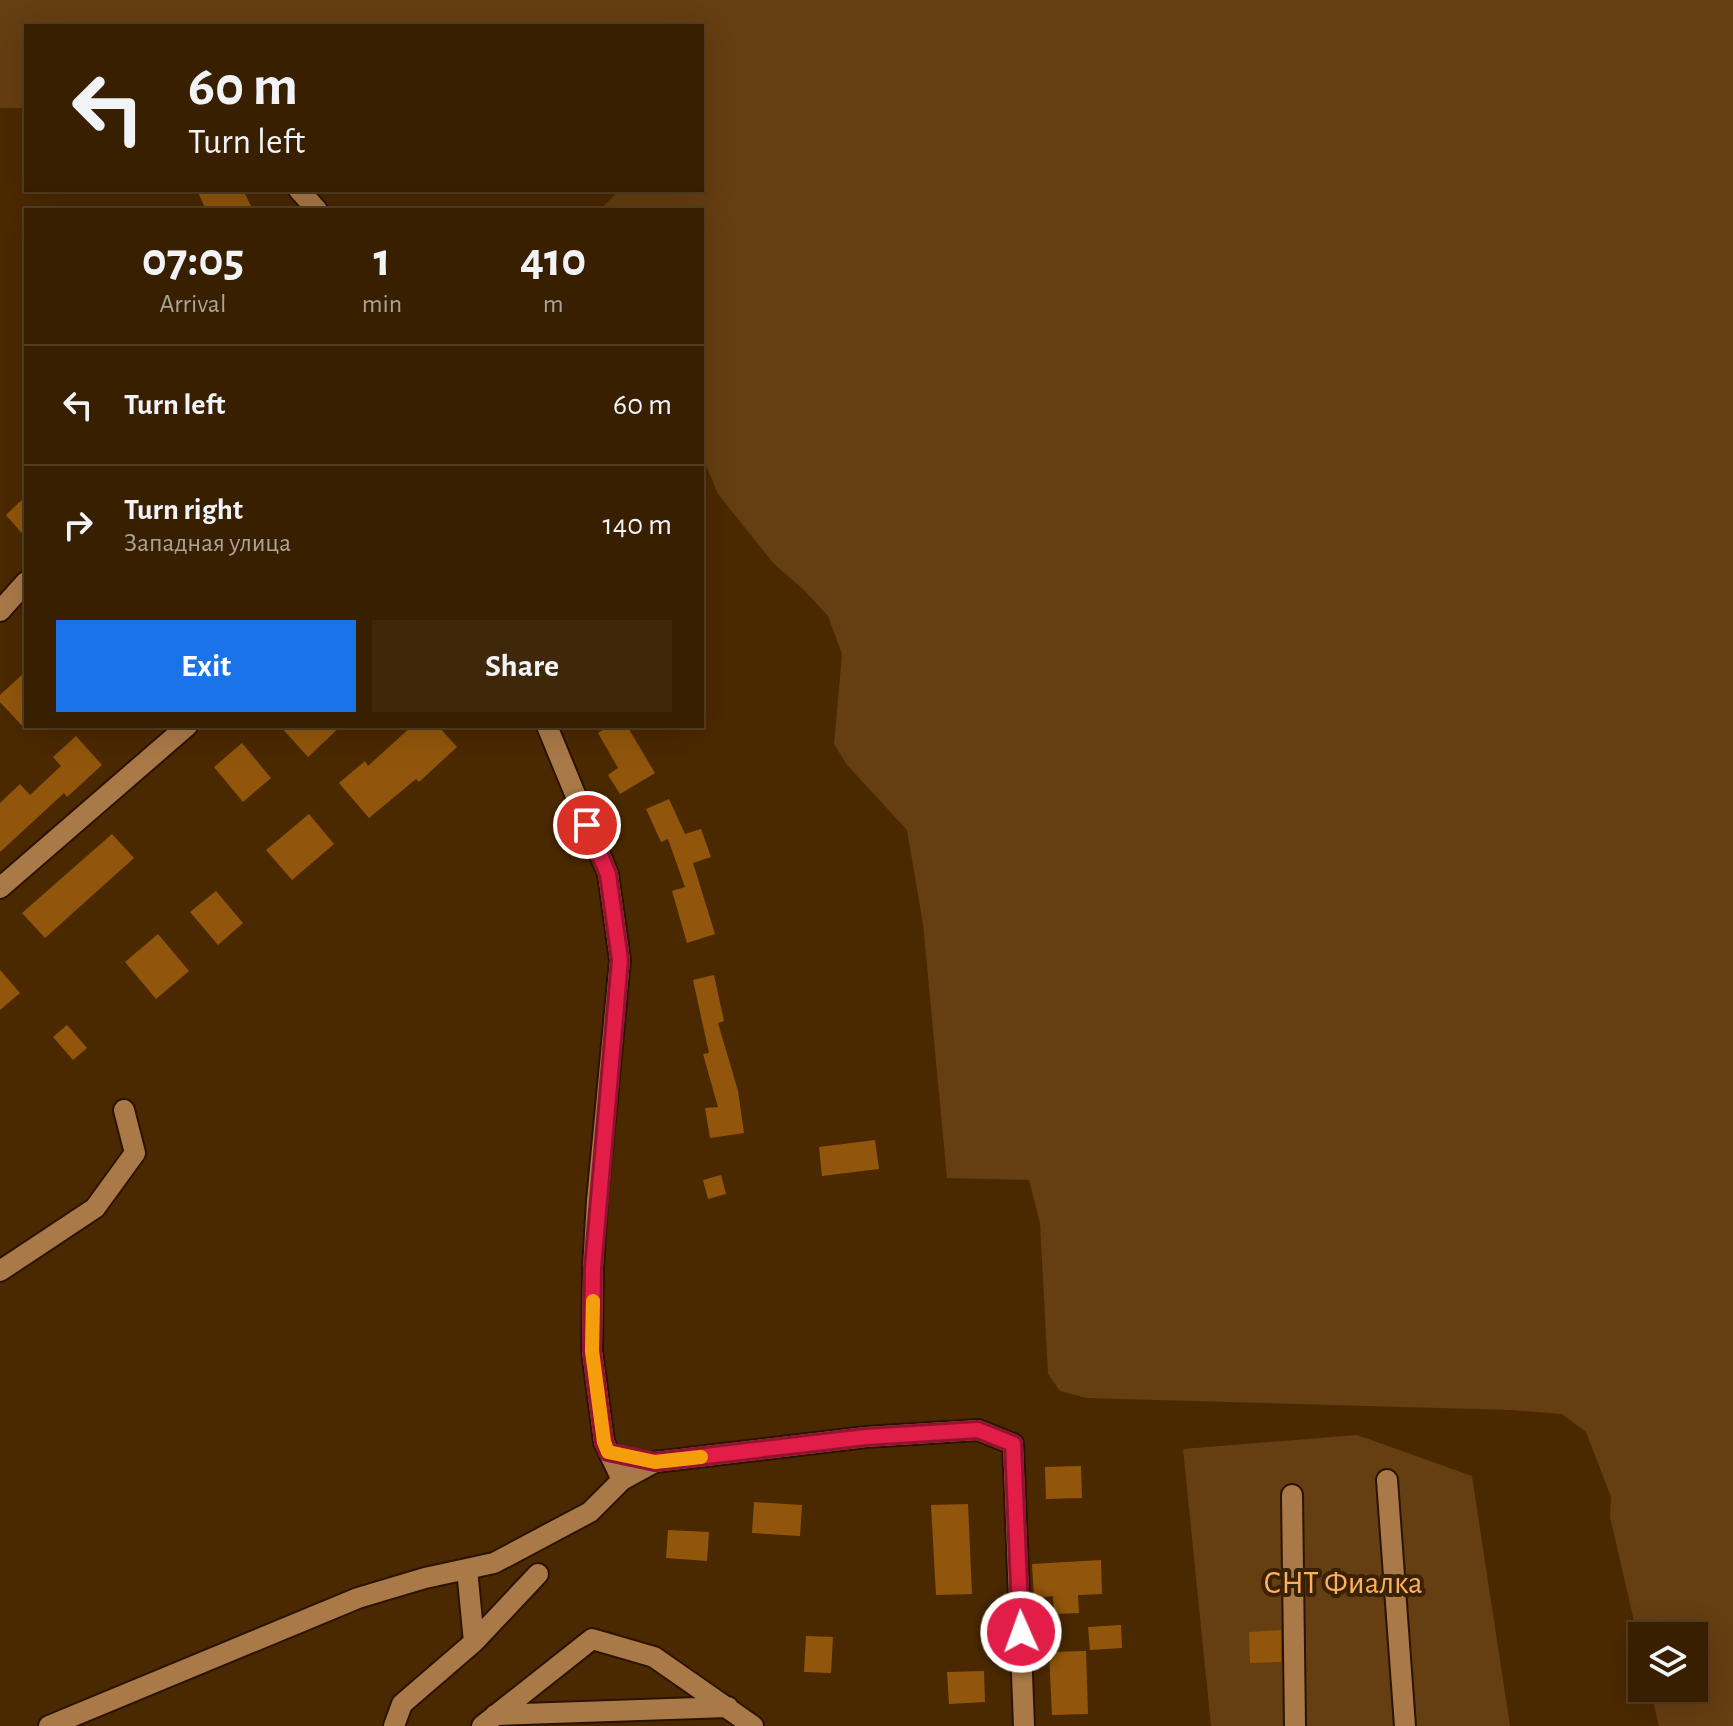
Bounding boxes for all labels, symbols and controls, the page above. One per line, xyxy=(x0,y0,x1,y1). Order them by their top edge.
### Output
icon: left xyxy=(56,56,160,160)
text: 60 m xyxy=(188,59,298,115)
text: Turn left xyxy=(188,124,305,160)
text: 07:05 xyxy=(142,237,244,285)
text: 1 xyxy=(373,237,391,285)
text: 410 xyxy=(520,237,586,285)
text: Arrival xyxy=(159,291,226,317)
text: min xyxy=(362,291,402,317)
text: m xyxy=(543,291,564,317)
icon: left xyxy=(56,383,100,427)
text: Turn left xyxy=(124,390,225,420)
text: 60 m xyxy=(613,390,672,420)
text: Turn right xyxy=(124,495,243,525)
icon: right xyxy=(56,503,100,547)
text: 140 m xyxy=(602,510,672,540)
text: Западная улица xyxy=(124,530,291,556)
button: Exit xyxy=(56,620,356,712)
button: Share xyxy=(372,620,672,712)
pin xyxy=(553,791,621,859)
icon: arrive xyxy=(565,803,609,847)
park label: СНТ Фиалка xyxy=(1263,1567,1423,1599)
position arrow xyxy=(979,1590,1063,1674)
map controls xyxy=(1628,1622,1708,1702)
button: layers xyxy=(1628,1622,1708,1702)

